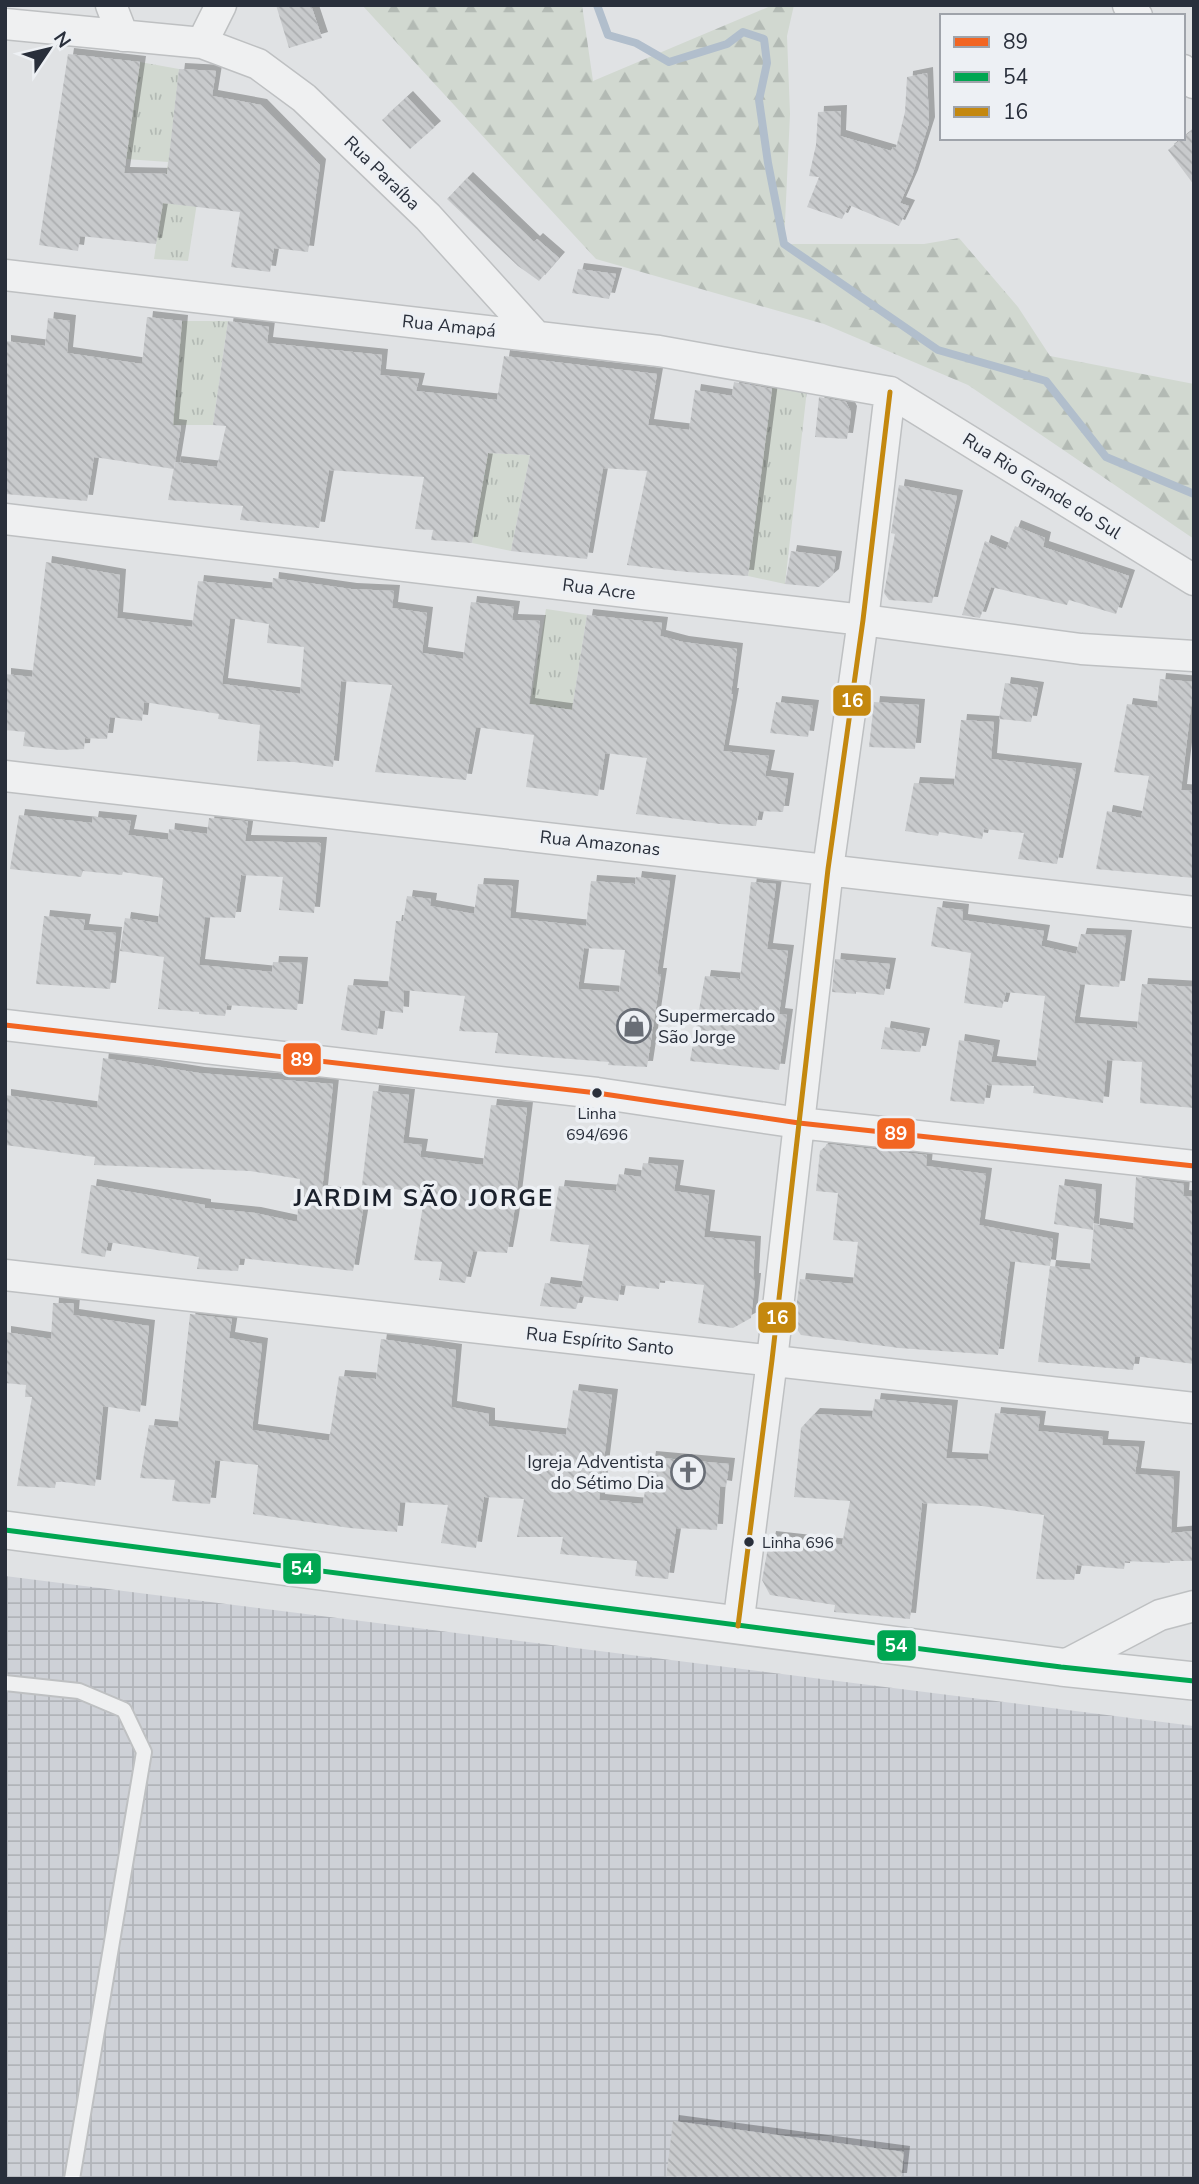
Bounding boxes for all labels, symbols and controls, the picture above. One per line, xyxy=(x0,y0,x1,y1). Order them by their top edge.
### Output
north arrow xyxy=(14,14,84,84)
legend xyxy=(940,14,1185,140)
text: N xyxy=(47,27,77,53)
text: 89 xyxy=(1003,28,1028,56)
text: 54 xyxy=(1003,63,1028,91)
text: 16 xyxy=(1003,98,1028,126)
street label: Rua Paraíba xyxy=(339,131,425,215)
street label: Rua Amapá xyxy=(401,309,497,343)
street label: Rua Rio Grande do Sul xyxy=(958,427,1126,545)
street label: Rua Acre xyxy=(561,573,637,605)
line badge: 16 xyxy=(832,684,872,717)
text: 16 xyxy=(841,688,863,714)
street label: Rua Amazonas xyxy=(539,825,661,861)
place label: Supermercado São Jorge xyxy=(658,1004,775,1049)
shop icon: Supermercado São Jorge xyxy=(615,1007,653,1045)
line badge: 89 xyxy=(282,1042,322,1076)
text: 89 xyxy=(291,1047,313,1073)
marker: Linha 694/696 xyxy=(590,1086,604,1100)
place label: Linha 694/696 xyxy=(566,1103,628,1146)
line badge: 89 xyxy=(876,1117,916,1150)
text: 89 xyxy=(885,1121,907,1147)
district label: JARDIM SÃO JORGE xyxy=(293,1182,554,1214)
line badge: 16 xyxy=(757,1301,797,1334)
text: 16 xyxy=(766,1305,788,1331)
street label: Rua Espírito Santo xyxy=(525,1321,675,1361)
place label: Igreja Adventista do Sétimo Dia xyxy=(527,1450,664,1495)
church icon: Igreja Adventista do Sétimo Dia xyxy=(669,1453,707,1491)
place label: Linha 696 xyxy=(762,1532,834,1554)
marker: Linha 696 xyxy=(742,1535,756,1549)
line badge: 54 xyxy=(282,1552,322,1585)
text: 54 xyxy=(291,1556,313,1582)
line badge: 54 xyxy=(876,1629,917,1662)
text: 54 xyxy=(885,1633,907,1659)

